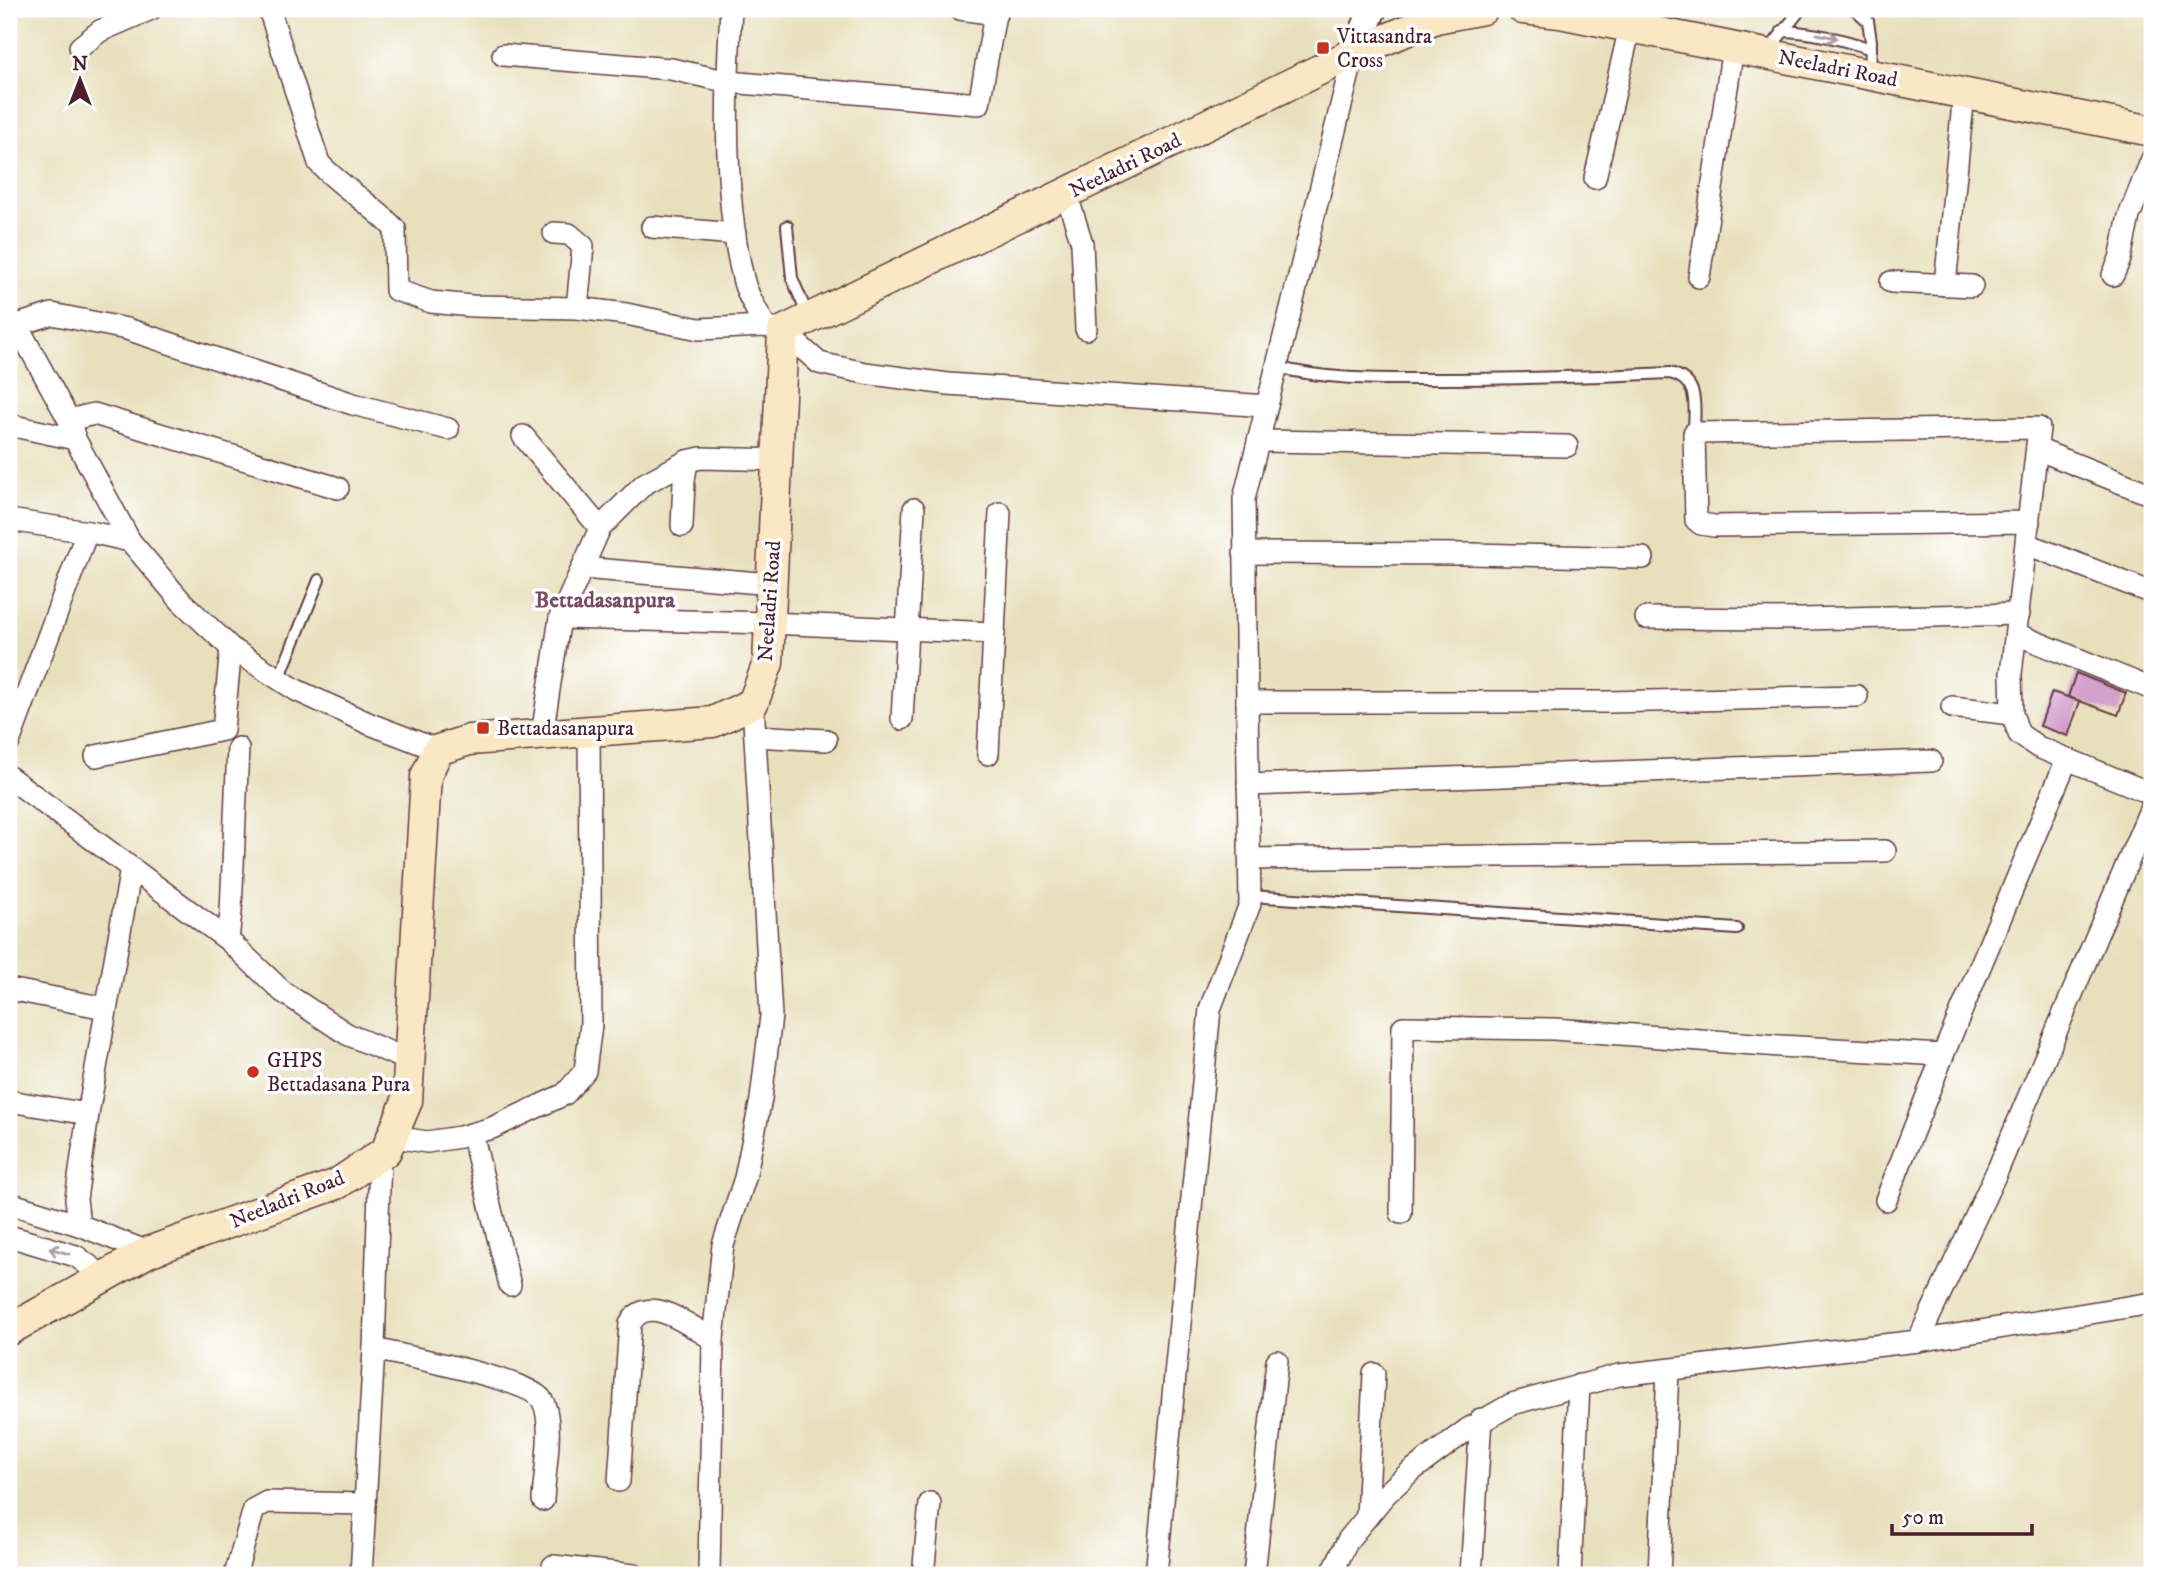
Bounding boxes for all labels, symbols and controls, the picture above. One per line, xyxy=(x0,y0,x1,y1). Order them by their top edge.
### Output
place label: Vittasandra Cross xyxy=(1336,24,1432,74)
one-way arrow xyxy=(1815,30,1838,44)
marker: Vittasandra Cross xyxy=(1315,40,1331,56)
street label: Neeladri Road xyxy=(1776,45,1900,93)
north arrow xyxy=(46,46,116,116)
text: N xyxy=(72,53,88,76)
street label: Neeladri Road xyxy=(1065,127,1186,204)
street label: Neeladri Road xyxy=(753,539,787,662)
district label: Bettadasanpura xyxy=(535,586,676,615)
place label: Bettadasanapura xyxy=(497,716,634,742)
marker: Bettadasanapura xyxy=(475,720,491,736)
place label: GHPS Bettadasana Pura xyxy=(267,1048,410,1098)
marker: GHPS Bettadasana Pura xyxy=(245,1064,261,1080)
street label: Neeladri Road xyxy=(226,1165,349,1235)
one-way arrow xyxy=(48,1243,70,1256)
scale bar xyxy=(1892,1493,2032,1537)
text: 50 m xyxy=(1902,1505,1944,1531)

